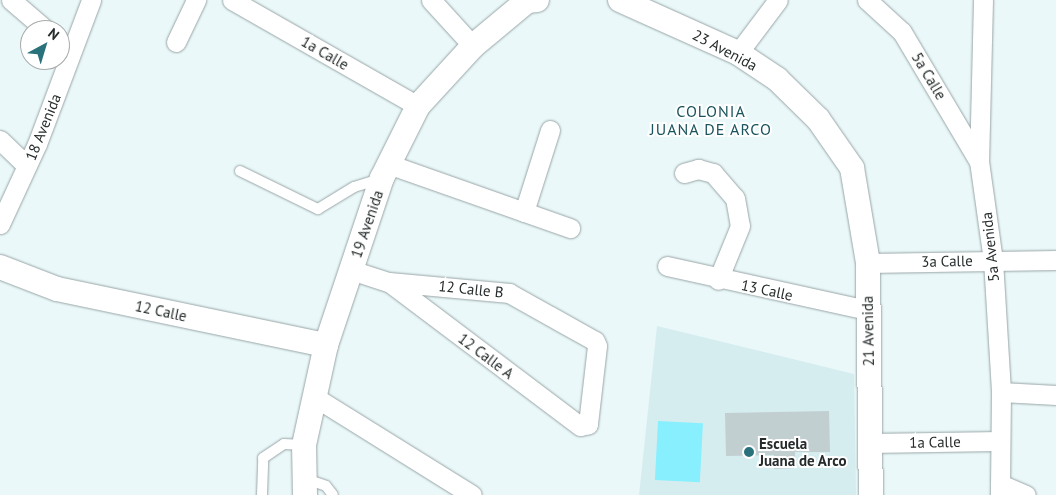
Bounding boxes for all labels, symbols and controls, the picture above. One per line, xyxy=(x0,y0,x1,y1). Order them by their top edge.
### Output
north arrow xyxy=(20,20,70,70)
text: N xyxy=(45,24,63,44)
street label: 23 Avenida xyxy=(689,25,761,75)
street label: 1a Calle xyxy=(298,32,352,74)
street label: 5a Calle xyxy=(908,49,950,103)
street label: 18 Avenida xyxy=(21,91,65,163)
district label: COLONIA JUANA DE ARCO xyxy=(648,101,774,139)
street label: 19 Avenida xyxy=(347,187,387,261)
street label: 5a Avenida xyxy=(977,211,1003,283)
street label: 3a Calle xyxy=(921,252,973,270)
street label: 13 Calle xyxy=(739,276,795,304)
street label: 12 Calle B xyxy=(438,277,504,301)
street label: 21 Avenida xyxy=(858,295,878,367)
street label: 12 Calle xyxy=(133,297,189,325)
street label: 12 Calle A xyxy=(455,329,517,383)
street label: 1a Calle xyxy=(909,433,961,451)
place label: Escuela Juana de Arco xyxy=(759,434,847,469)
marker: Escuela Juana de Arco xyxy=(743,446,755,458)

